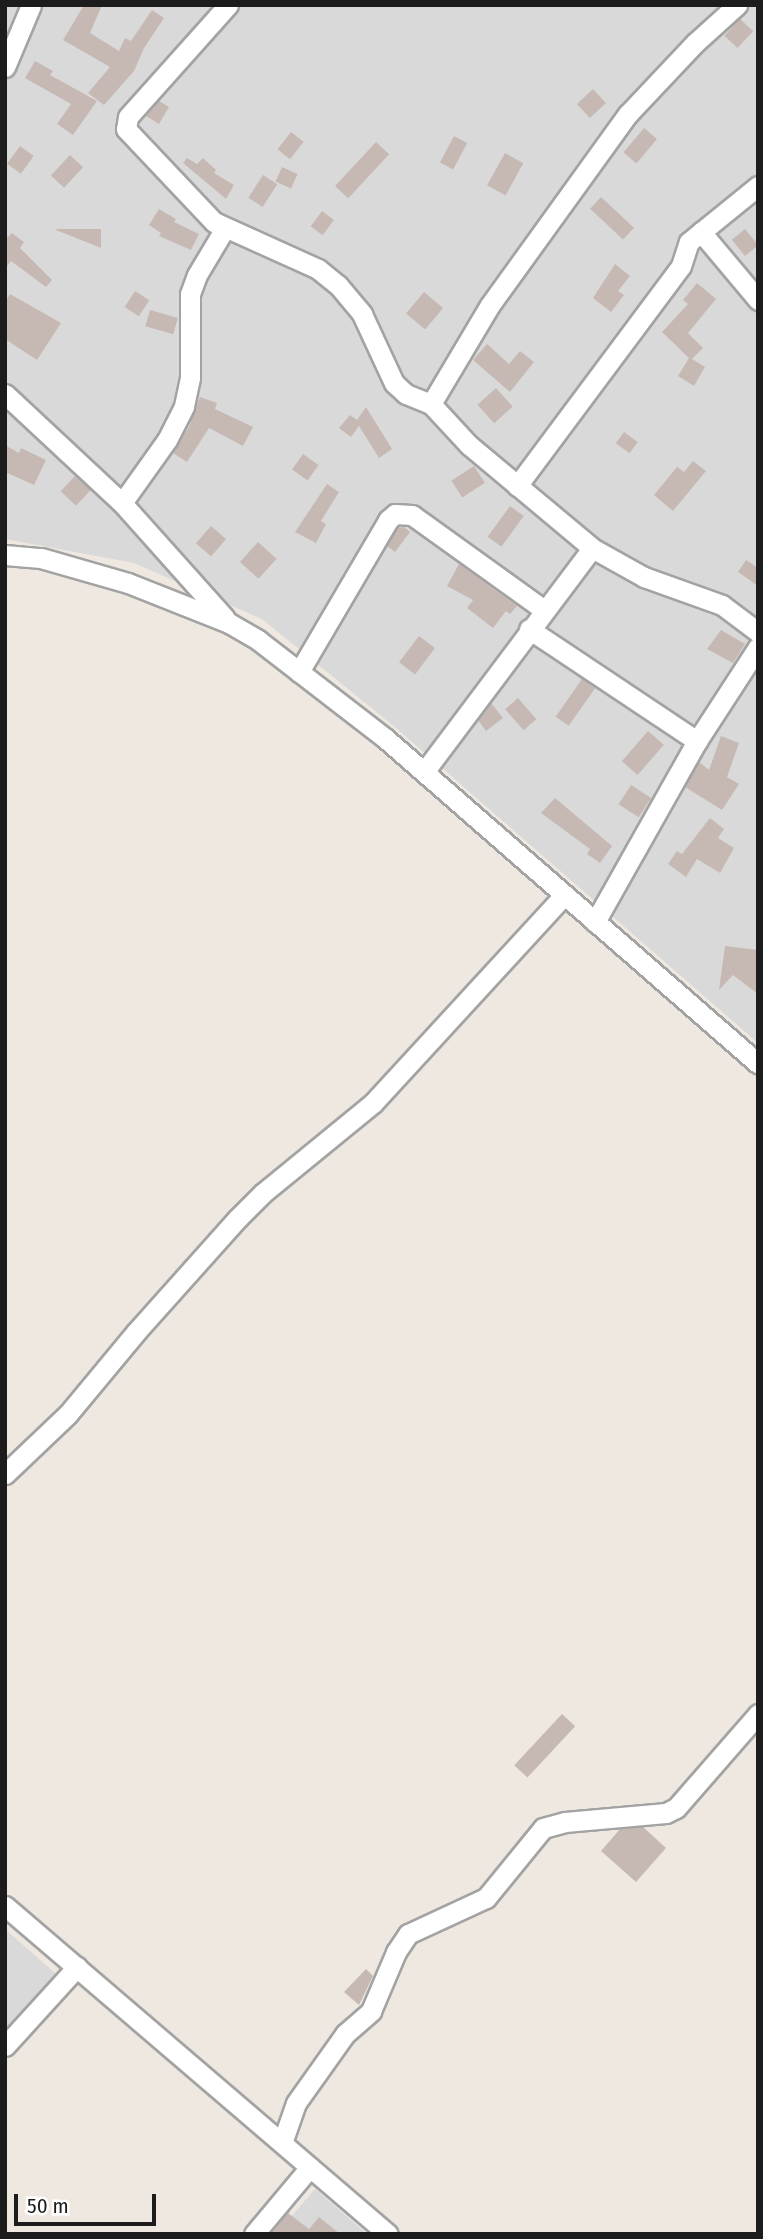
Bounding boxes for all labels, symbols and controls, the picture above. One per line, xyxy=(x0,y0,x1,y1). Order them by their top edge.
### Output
scale bar xyxy=(18,2180,159,2224)
text: 50 m xyxy=(27,2193,69,2219)

